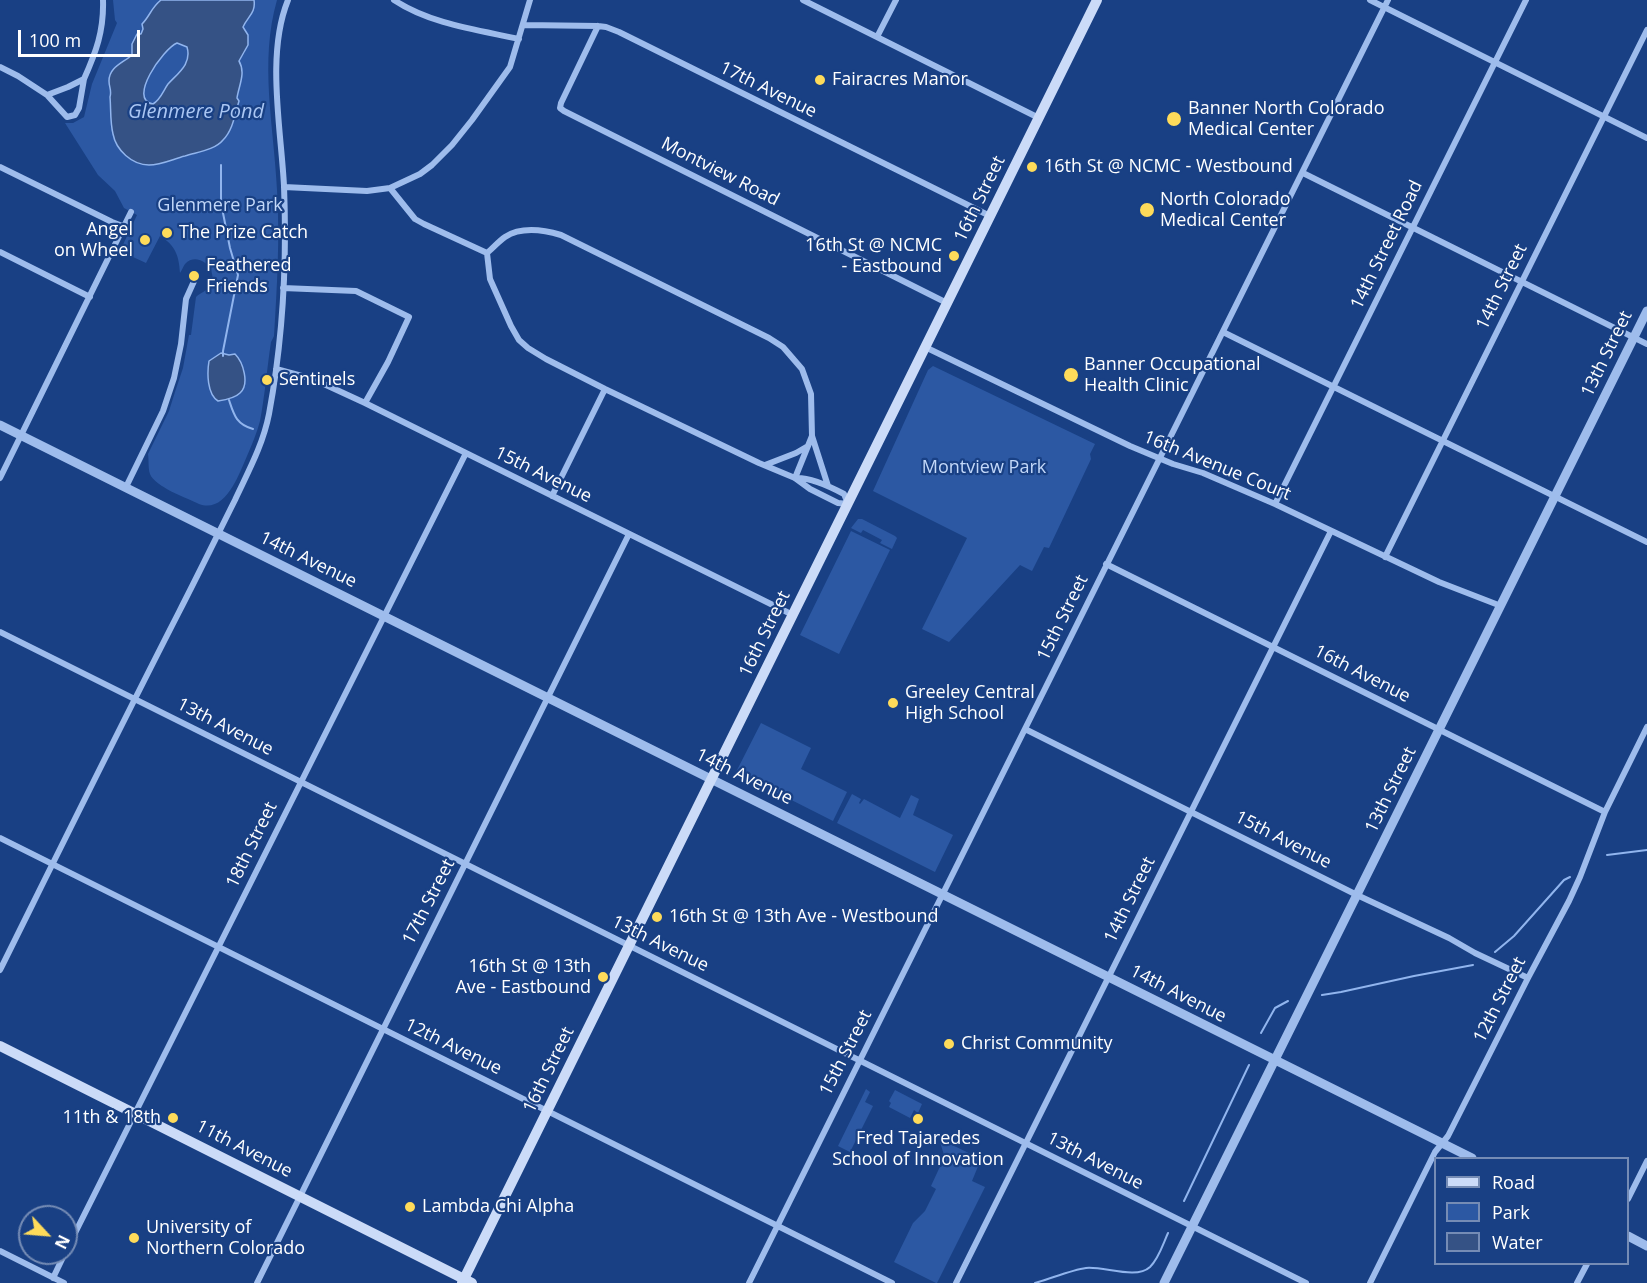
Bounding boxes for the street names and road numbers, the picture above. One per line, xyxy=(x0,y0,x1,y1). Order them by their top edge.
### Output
street label: 17th Avenue xyxy=(716,57,820,123)
street label: Montview Road xyxy=(657,133,783,211)
street label: 16th Street xyxy=(950,152,1010,246)
street label: 14th Street Road xyxy=(1346,177,1428,313)
street label: 14th Street xyxy=(1472,240,1532,334)
street label: 13th Street xyxy=(1577,307,1637,401)
street label: 16th Avenue Court xyxy=(1140,427,1294,505)
street label: 15th Avenue xyxy=(491,442,595,508)
street label: 14th Avenue xyxy=(256,527,360,593)
street label: 15th Street xyxy=(1033,571,1093,665)
street label: 16th Street xyxy=(735,587,795,681)
street label: 16th Avenue xyxy=(1310,640,1414,708)
street label: 13th Avenue xyxy=(173,693,277,761)
street label: 13th Street xyxy=(1361,743,1421,837)
street label: 14th Avenue xyxy=(692,744,796,810)
street label: 18th Street xyxy=(222,798,282,892)
street label: 15th Avenue xyxy=(1231,806,1335,874)
street label: 14th Street xyxy=(1100,853,1160,947)
street label: 17th Street xyxy=(398,856,460,948)
street label: 13th Avenue xyxy=(608,911,712,977)
street label: 12th Street xyxy=(1469,954,1531,1046)
street label: 14th Avenue xyxy=(1126,960,1230,1028)
street label: 15th Street xyxy=(815,1007,877,1099)
street label: 12th Avenue xyxy=(401,1014,505,1080)
street label: 16th Street xyxy=(519,1023,579,1117)
street label: 11th Avenue xyxy=(192,1115,296,1183)
street label: 13th Avenue xyxy=(1043,1127,1147,1195)

